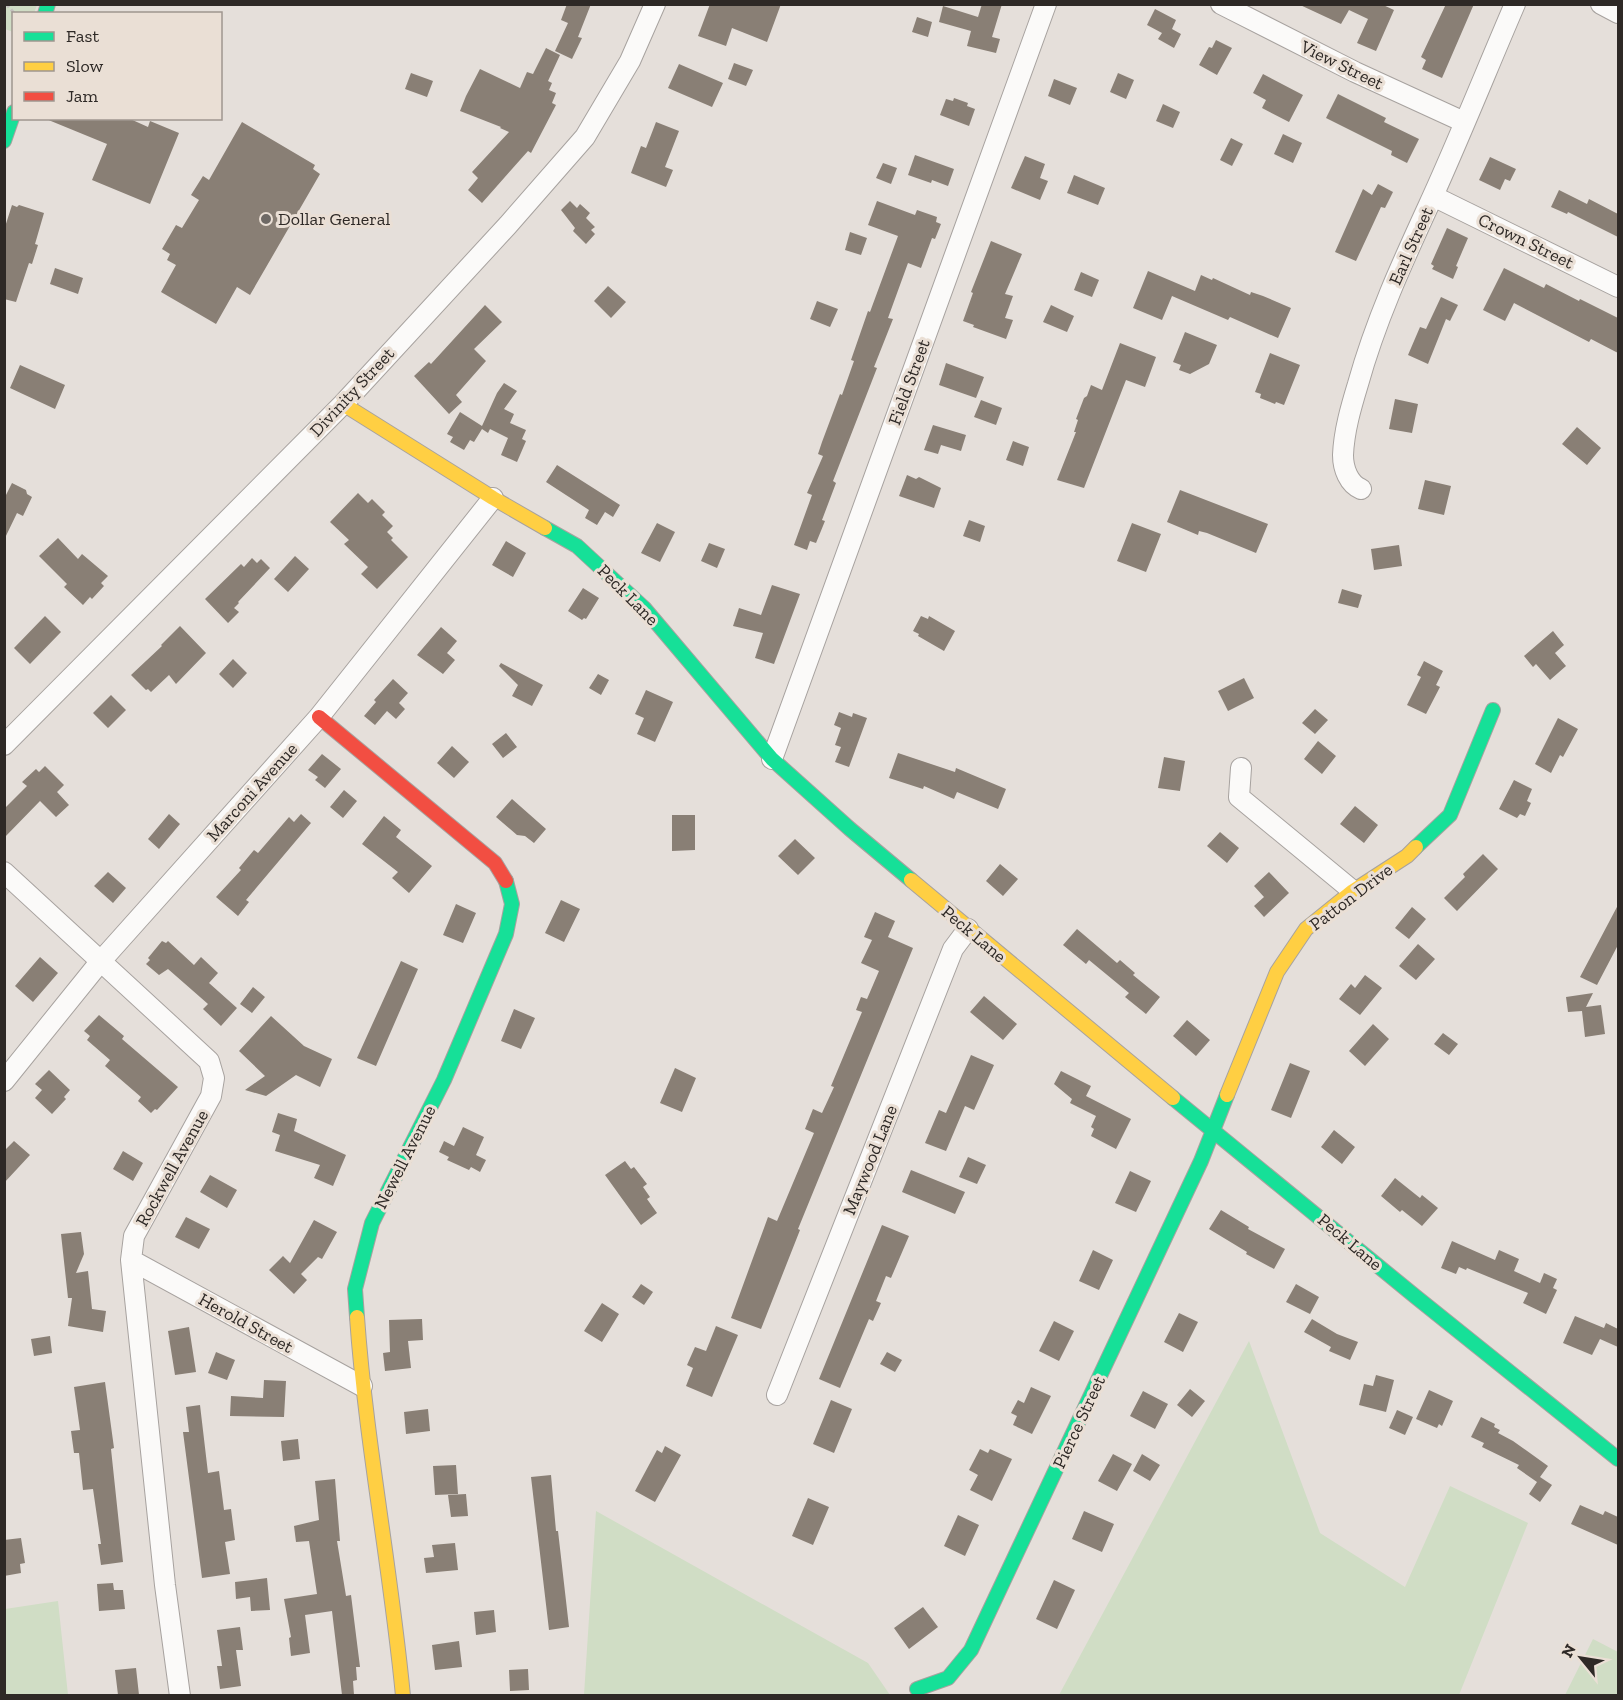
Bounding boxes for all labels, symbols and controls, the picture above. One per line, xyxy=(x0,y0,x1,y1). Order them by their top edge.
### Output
legend xyxy=(12,12,222,120)
text: Fast xyxy=(66,25,99,47)
street label: View Street xyxy=(1296,35,1387,95)
text: Slow xyxy=(66,55,103,77)
text: Jam xyxy=(66,85,98,107)
street label: Earl Street xyxy=(1384,203,1438,288)
place label: Dollar General xyxy=(278,208,390,230)
street label: Crown Street xyxy=(1475,208,1578,274)
marker: Dollar General xyxy=(259,212,273,226)
street label: Field Street xyxy=(883,336,935,428)
street label: Divinity Street xyxy=(305,343,399,441)
street label: Peck Lane xyxy=(593,560,663,630)
street label: Marconi Avenue xyxy=(202,738,302,846)
street label: Patton Drive xyxy=(1305,859,1397,935)
street label: Peck Lane xyxy=(937,901,1011,967)
street label: Newell Avenue xyxy=(369,1101,441,1213)
street label: Maywood Lane xyxy=(838,1102,902,1218)
street label: Rockwell Avenue xyxy=(131,1106,213,1230)
street label: Peck Lane xyxy=(1313,1209,1387,1275)
street label: Herold Street xyxy=(195,1288,297,1358)
street label: Pierce Street xyxy=(1048,1372,1110,1472)
north arrow xyxy=(1551,1628,1611,1688)
text: N xyxy=(1557,1641,1580,1661)

